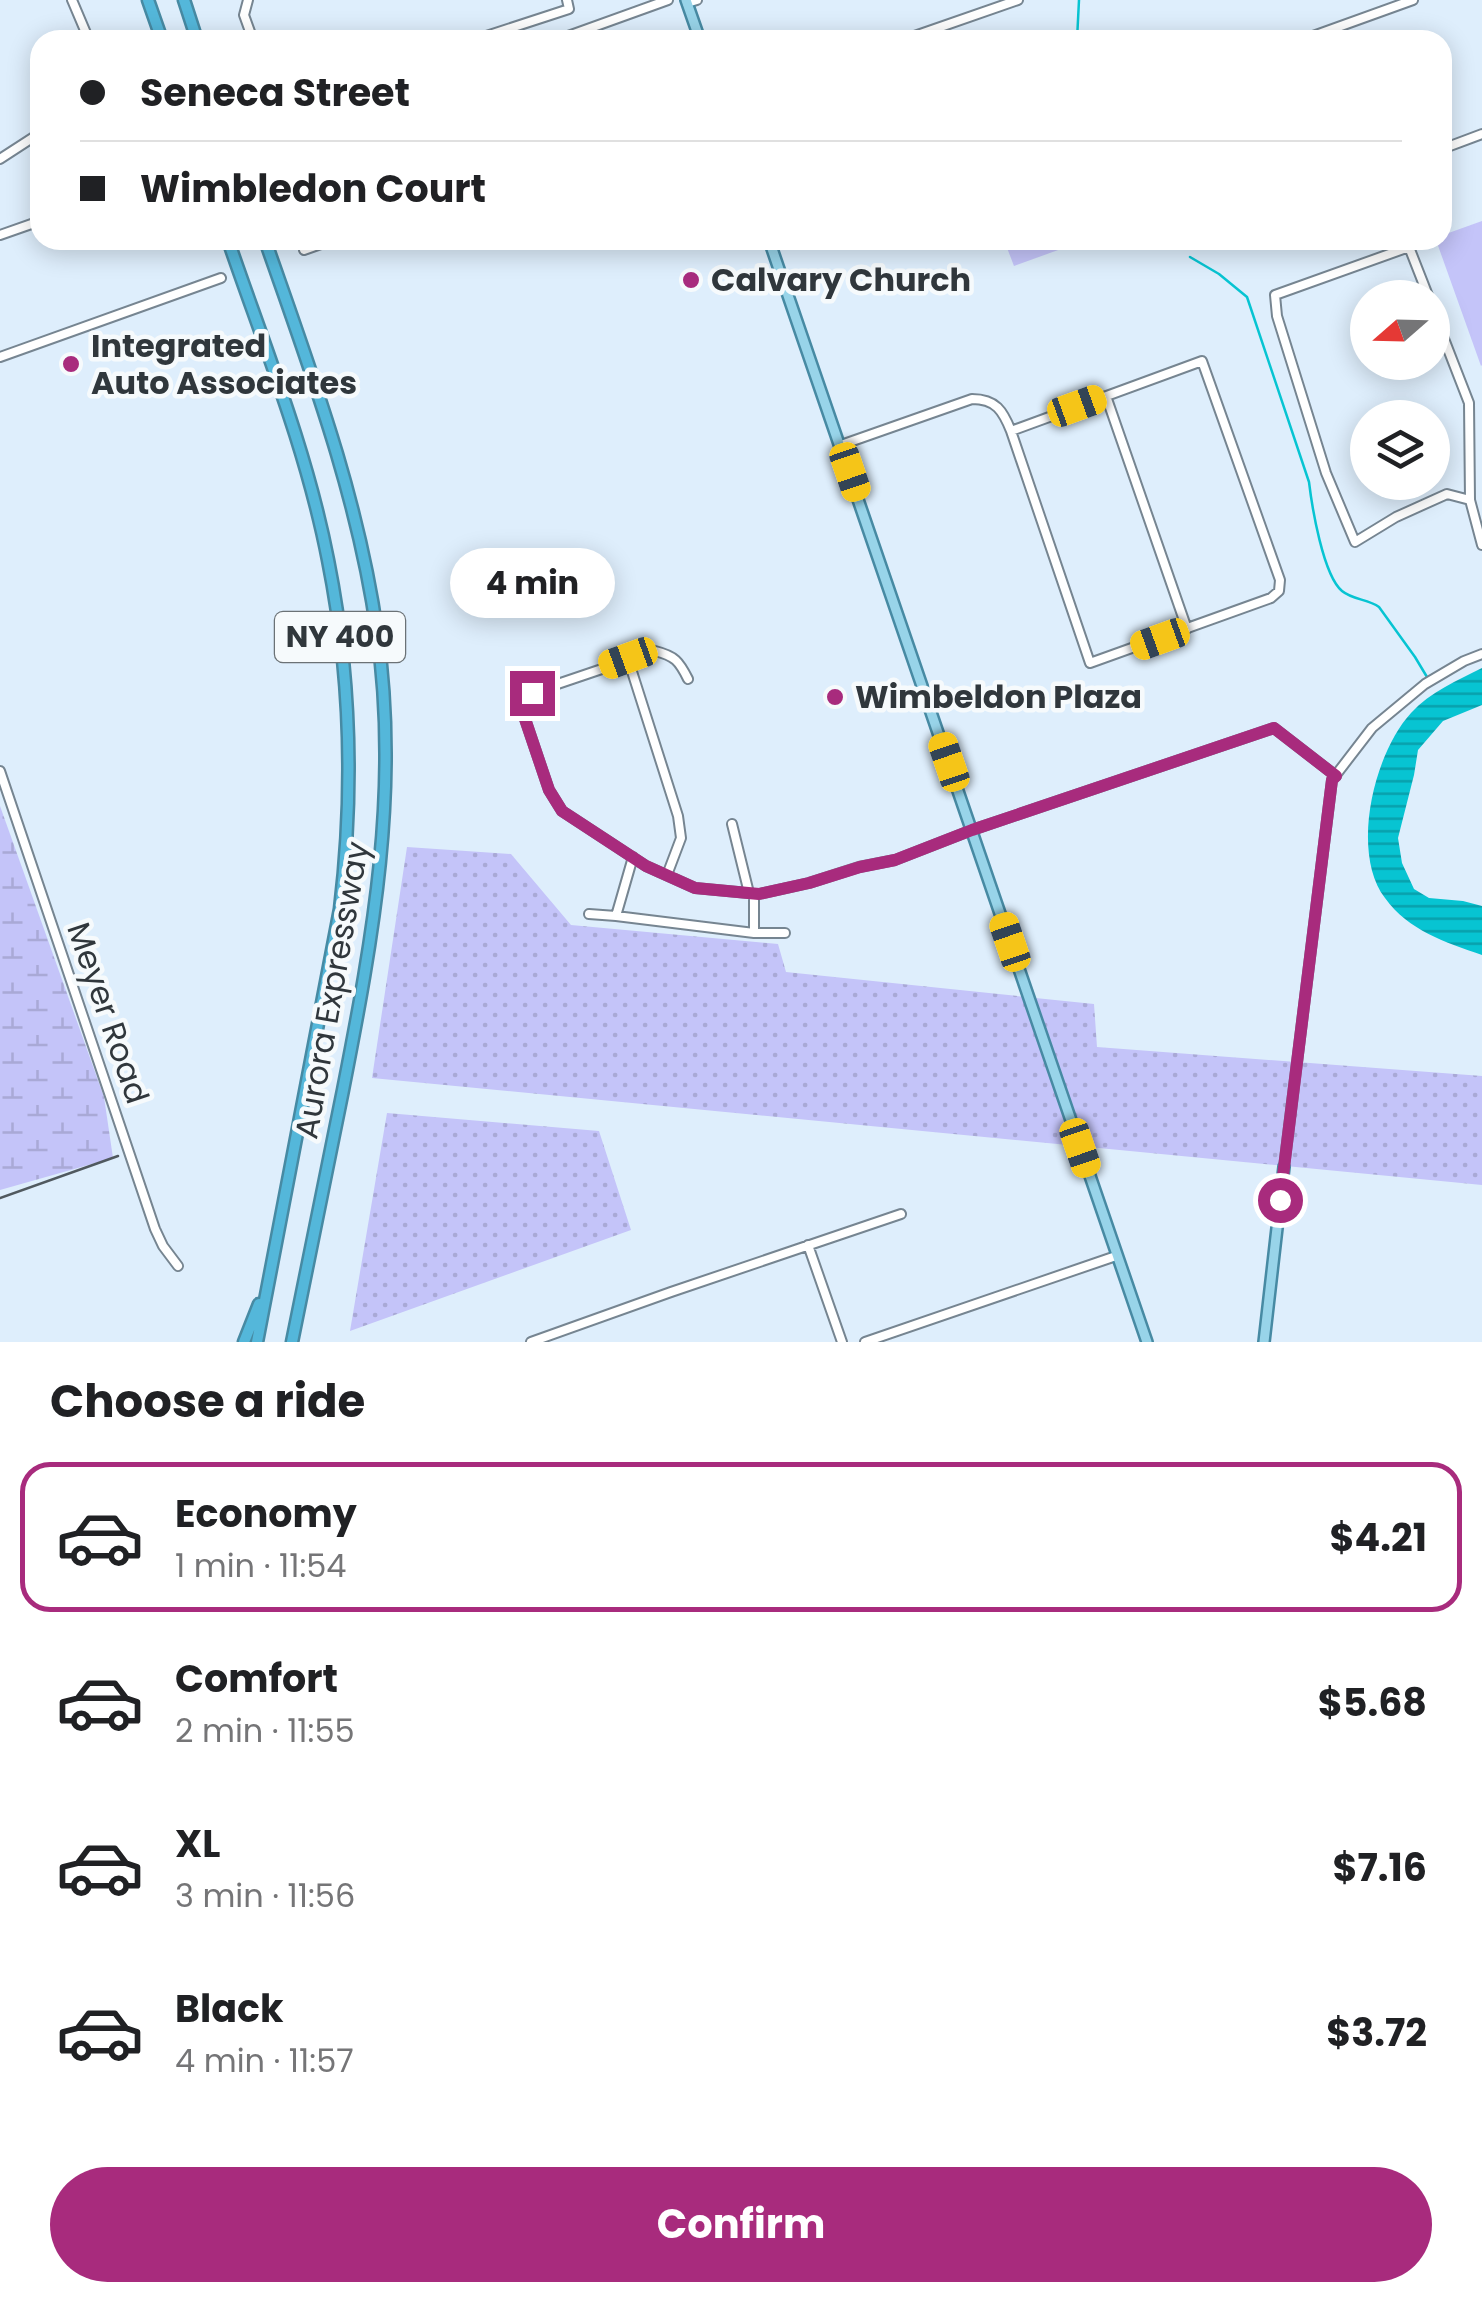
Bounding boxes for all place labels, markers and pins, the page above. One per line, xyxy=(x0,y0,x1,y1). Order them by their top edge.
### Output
place label: Calvary Church xyxy=(711,257,971,302)
marker: Calvary Church xyxy=(680,269,702,291)
place label: Integrated Auto Associates xyxy=(91,323,357,405)
marker: Integrated Auto Associates xyxy=(60,353,82,375)
place label: Wimbeldon Plaza xyxy=(855,674,1142,719)
marker: Wimbeldon Plaza xyxy=(824,686,846,708)

